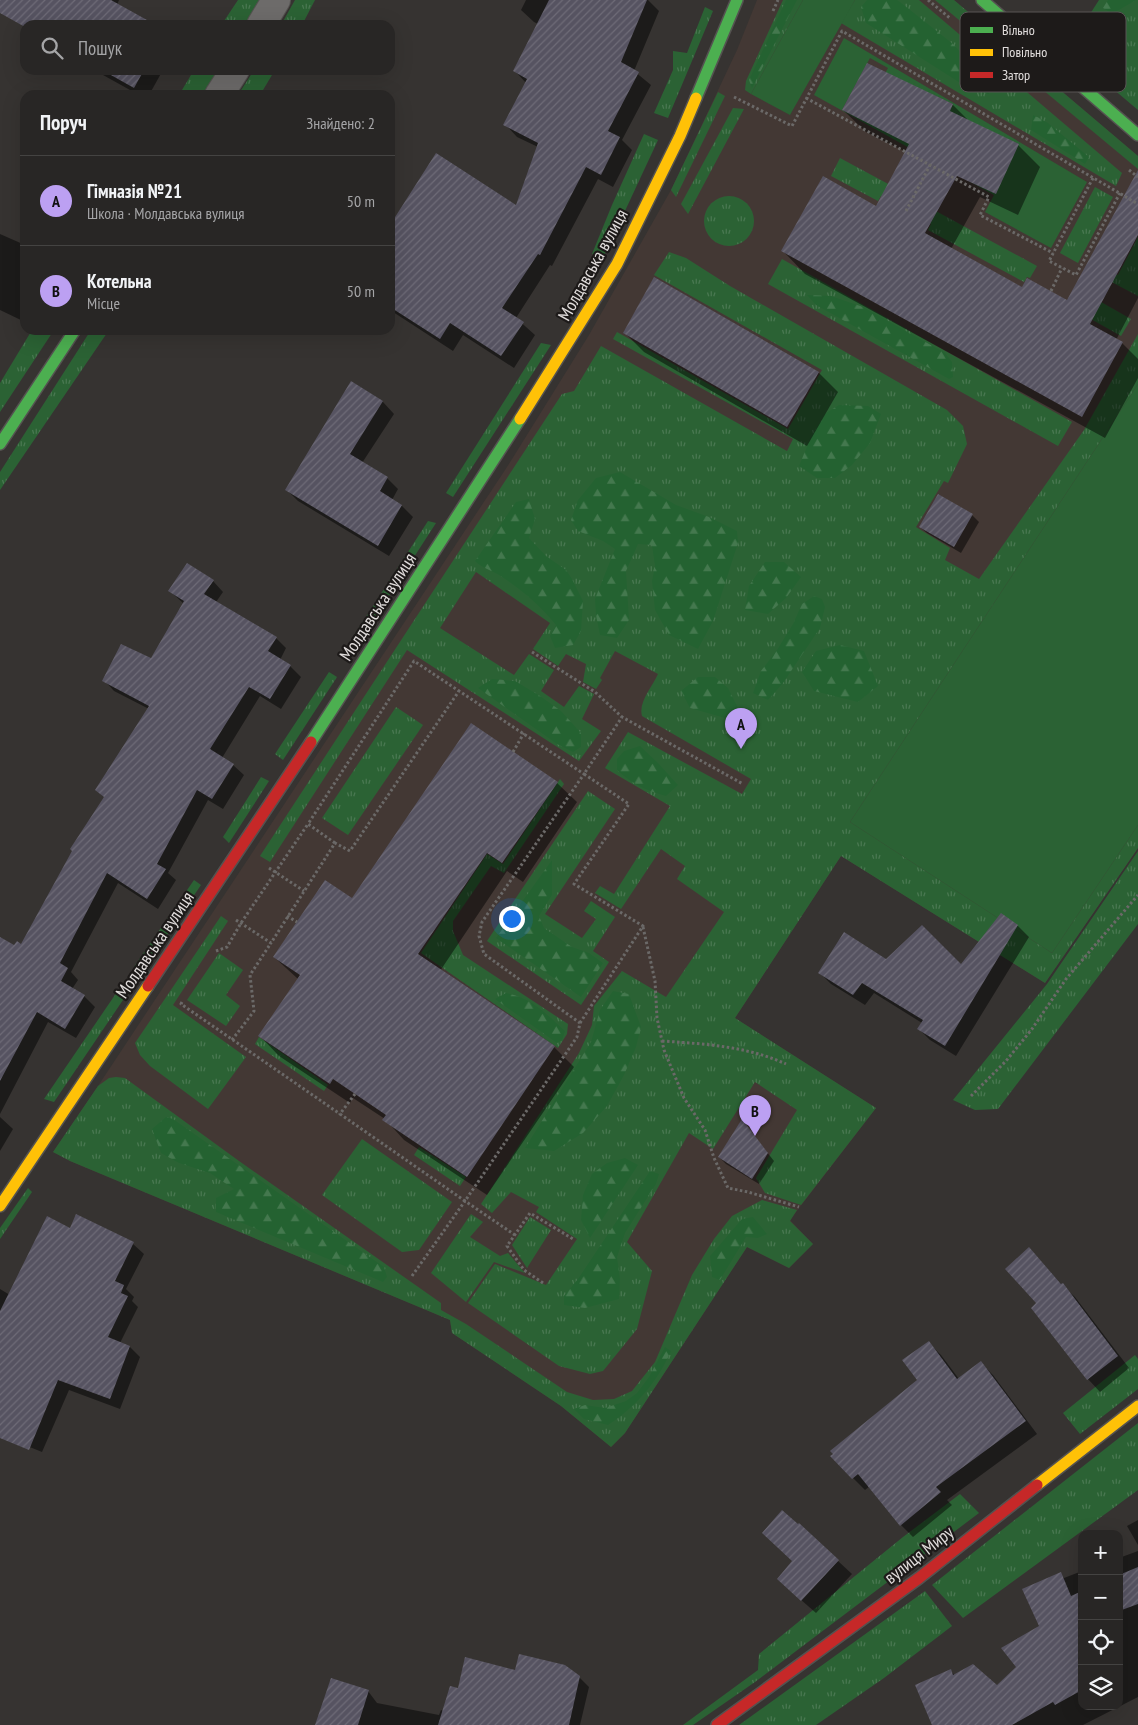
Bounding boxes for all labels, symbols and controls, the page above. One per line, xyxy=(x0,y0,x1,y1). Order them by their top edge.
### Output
legend xyxy=(960,12,1126,92)
search box xyxy=(20,20,395,75)
text: Вільно xyxy=(1002,21,1035,39)
icon: search xyxy=(38,34,66,62)
text: Пошук xyxy=(78,36,122,60)
text: Повільно xyxy=(1002,43,1047,61)
text: Затор xyxy=(1002,66,1030,84)
text: Поруч xyxy=(40,109,87,136)
text: Знайдено: 2 xyxy=(306,113,375,133)
text: Гімназія №21 xyxy=(87,179,182,203)
text: A xyxy=(52,191,60,211)
text: 50 m xyxy=(347,191,375,211)
text: Школа · Молдавська вулиця xyxy=(87,203,245,223)
street label: Молдавська вулиця xyxy=(552,205,633,325)
text: Котельна xyxy=(87,269,152,293)
text: B xyxy=(52,281,60,301)
text: 50 m xyxy=(347,281,375,301)
text: Місце xyxy=(87,293,120,313)
street label: Молдавська вулиця xyxy=(334,548,421,665)
pin: A xyxy=(725,708,757,749)
street label: Молдавська вулиця xyxy=(110,887,199,1003)
your location xyxy=(499,906,525,932)
pin: B xyxy=(739,1095,771,1136)
street label: вулиця Миру xyxy=(879,1520,958,1589)
map controls xyxy=(1078,1530,1123,1710)
button: + xyxy=(1078,1530,1123,1575)
button: − xyxy=(1078,1575,1123,1620)
button: locate xyxy=(1078,1620,1123,1665)
button: layers xyxy=(1078,1665,1123,1710)

